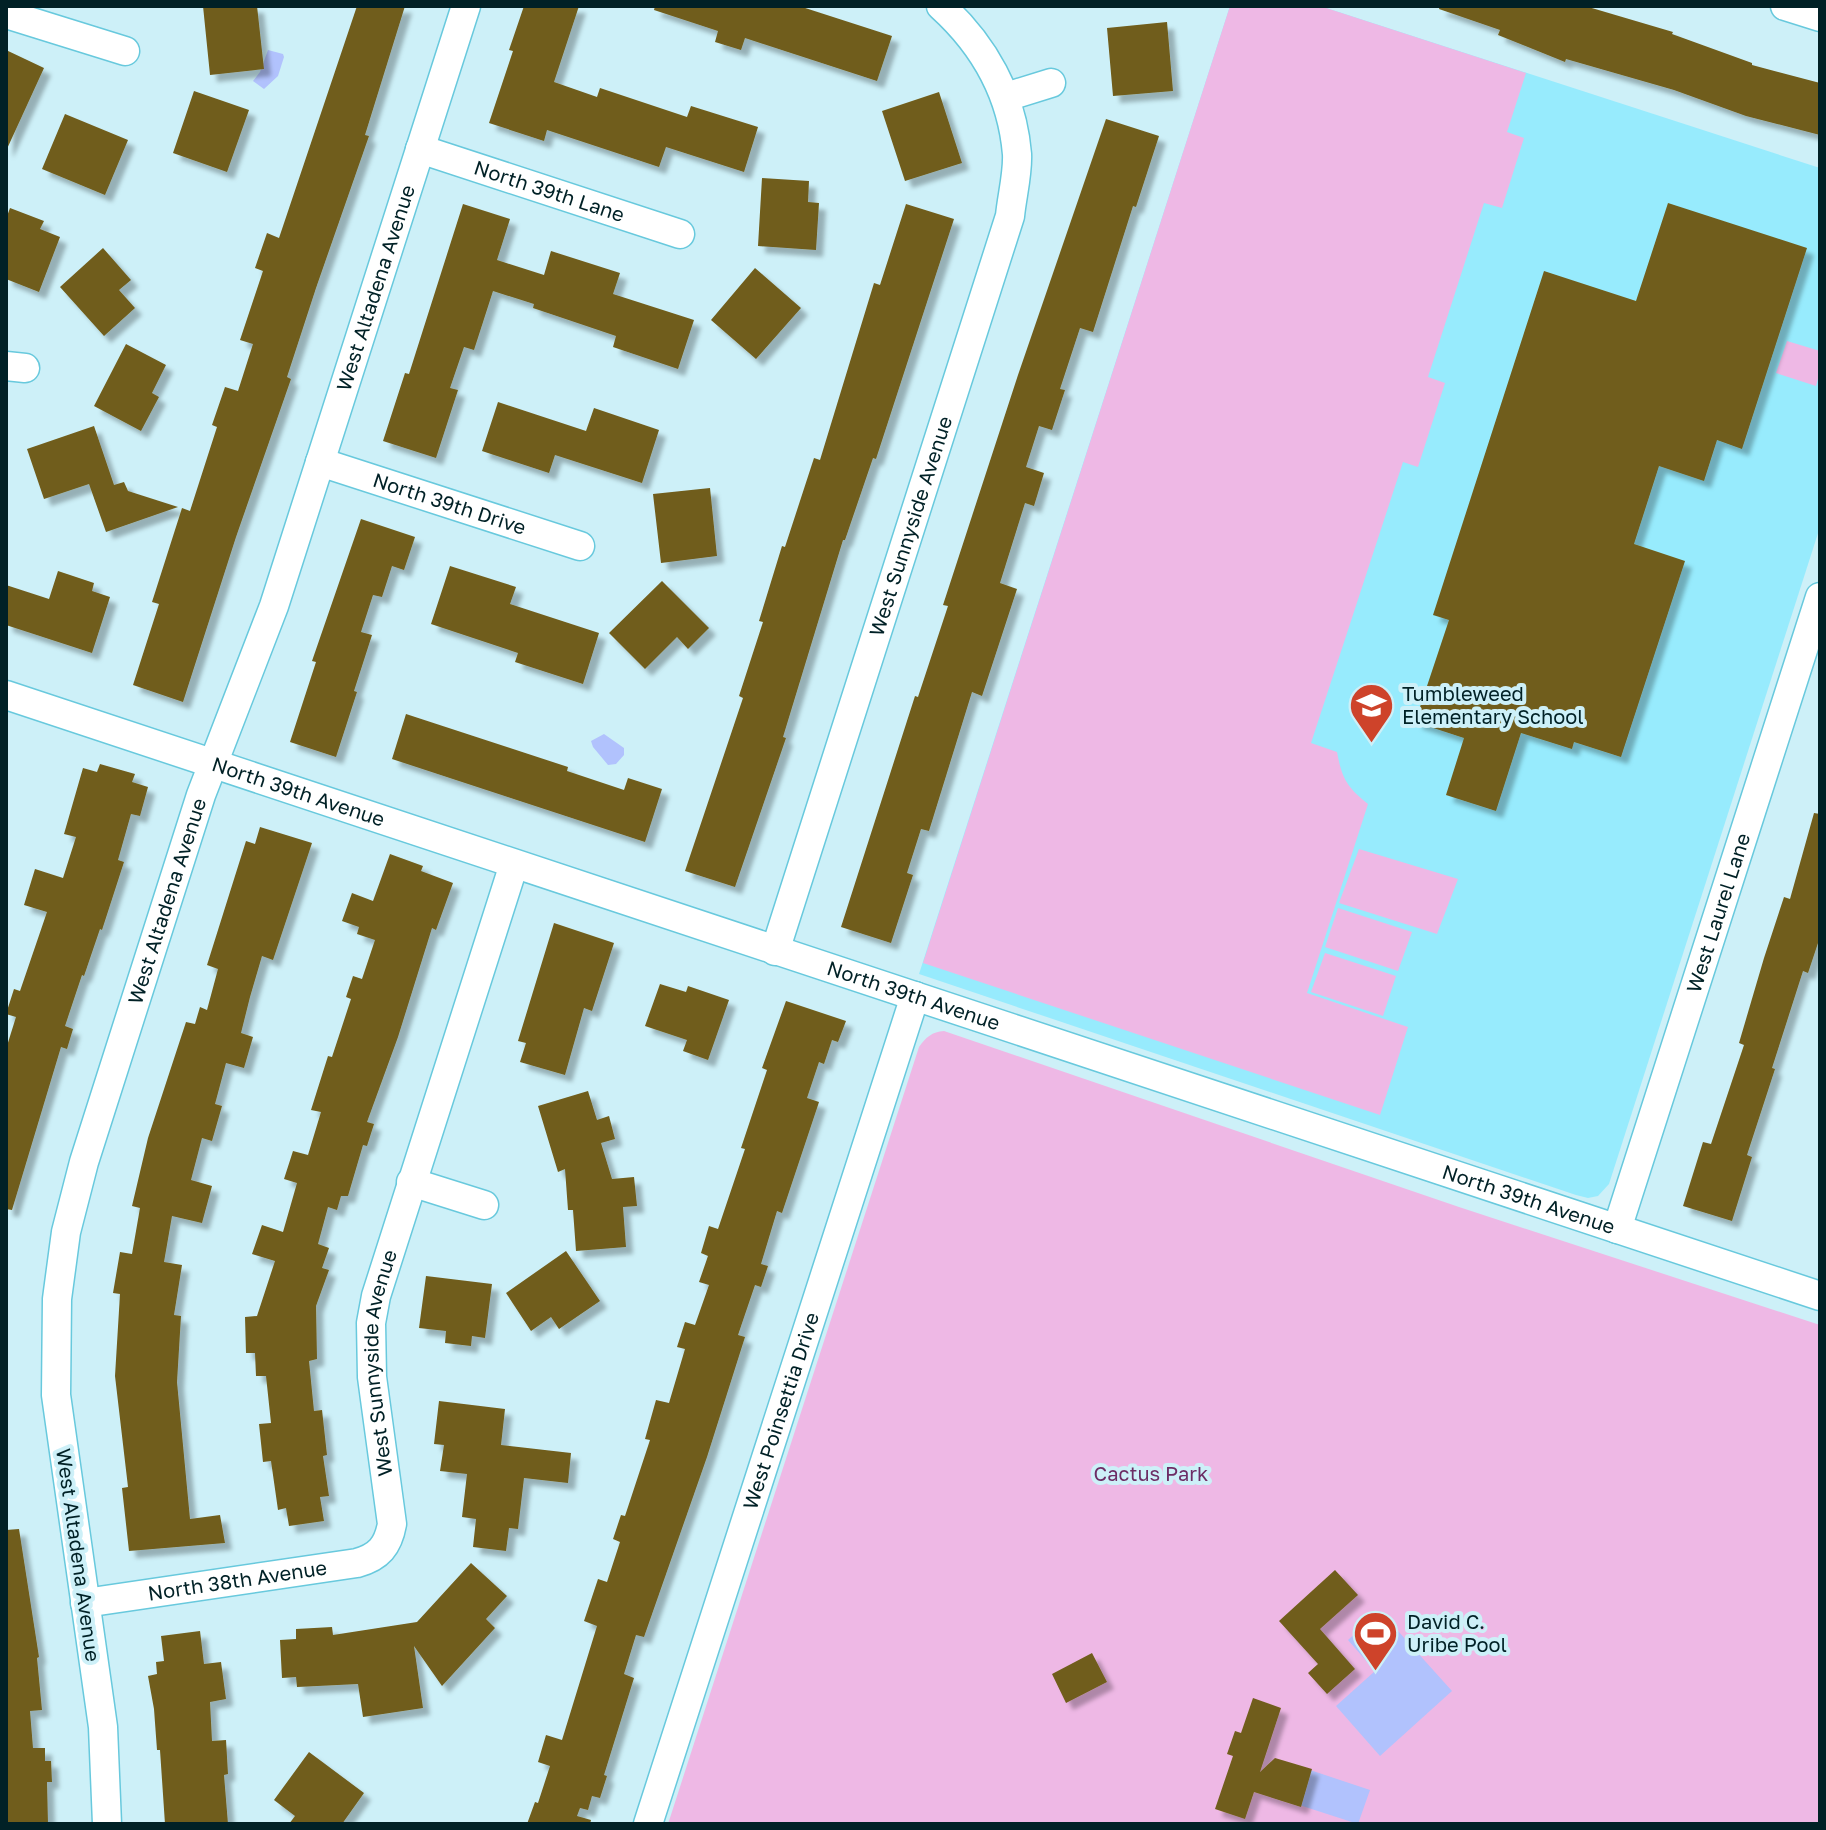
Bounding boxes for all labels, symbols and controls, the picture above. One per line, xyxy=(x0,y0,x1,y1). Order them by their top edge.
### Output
street label: North 39th Lane xyxy=(471,155,628,226)
street label: West Altadena Avenue xyxy=(331,182,419,394)
street label: West Sunnyside Avenue xyxy=(863,413,956,639)
street label: North 39th Drive xyxy=(370,467,529,539)
place label: Tumbleweed Elementary School xyxy=(1402,681,1584,728)
school or university icon: Tumbleweed Elementary School xyxy=(1347,682,1395,745)
street label: North 39th Avenue xyxy=(209,751,388,831)
street label: West Altadena Avenue xyxy=(122,795,210,1007)
street label: West Laurel Lane xyxy=(1681,830,1754,995)
street label: North 39th Avenue xyxy=(824,955,1003,1034)
street label: North 39th Avenue xyxy=(1439,1159,1618,1238)
street label: West Sunnyside Avenue xyxy=(358,1246,401,1478)
street label: West Poinsettia Drive xyxy=(737,1309,823,1512)
street label: West Altadena Avenue xyxy=(52,1447,106,1663)
park label: Cactus Park xyxy=(1094,1461,1208,1485)
street label: North 38th Avenue xyxy=(146,1555,328,1605)
sports icon: David C. Uribe Pool xyxy=(1352,1609,1400,1672)
place label: David C. Uribe Pool xyxy=(1407,1609,1507,1656)

